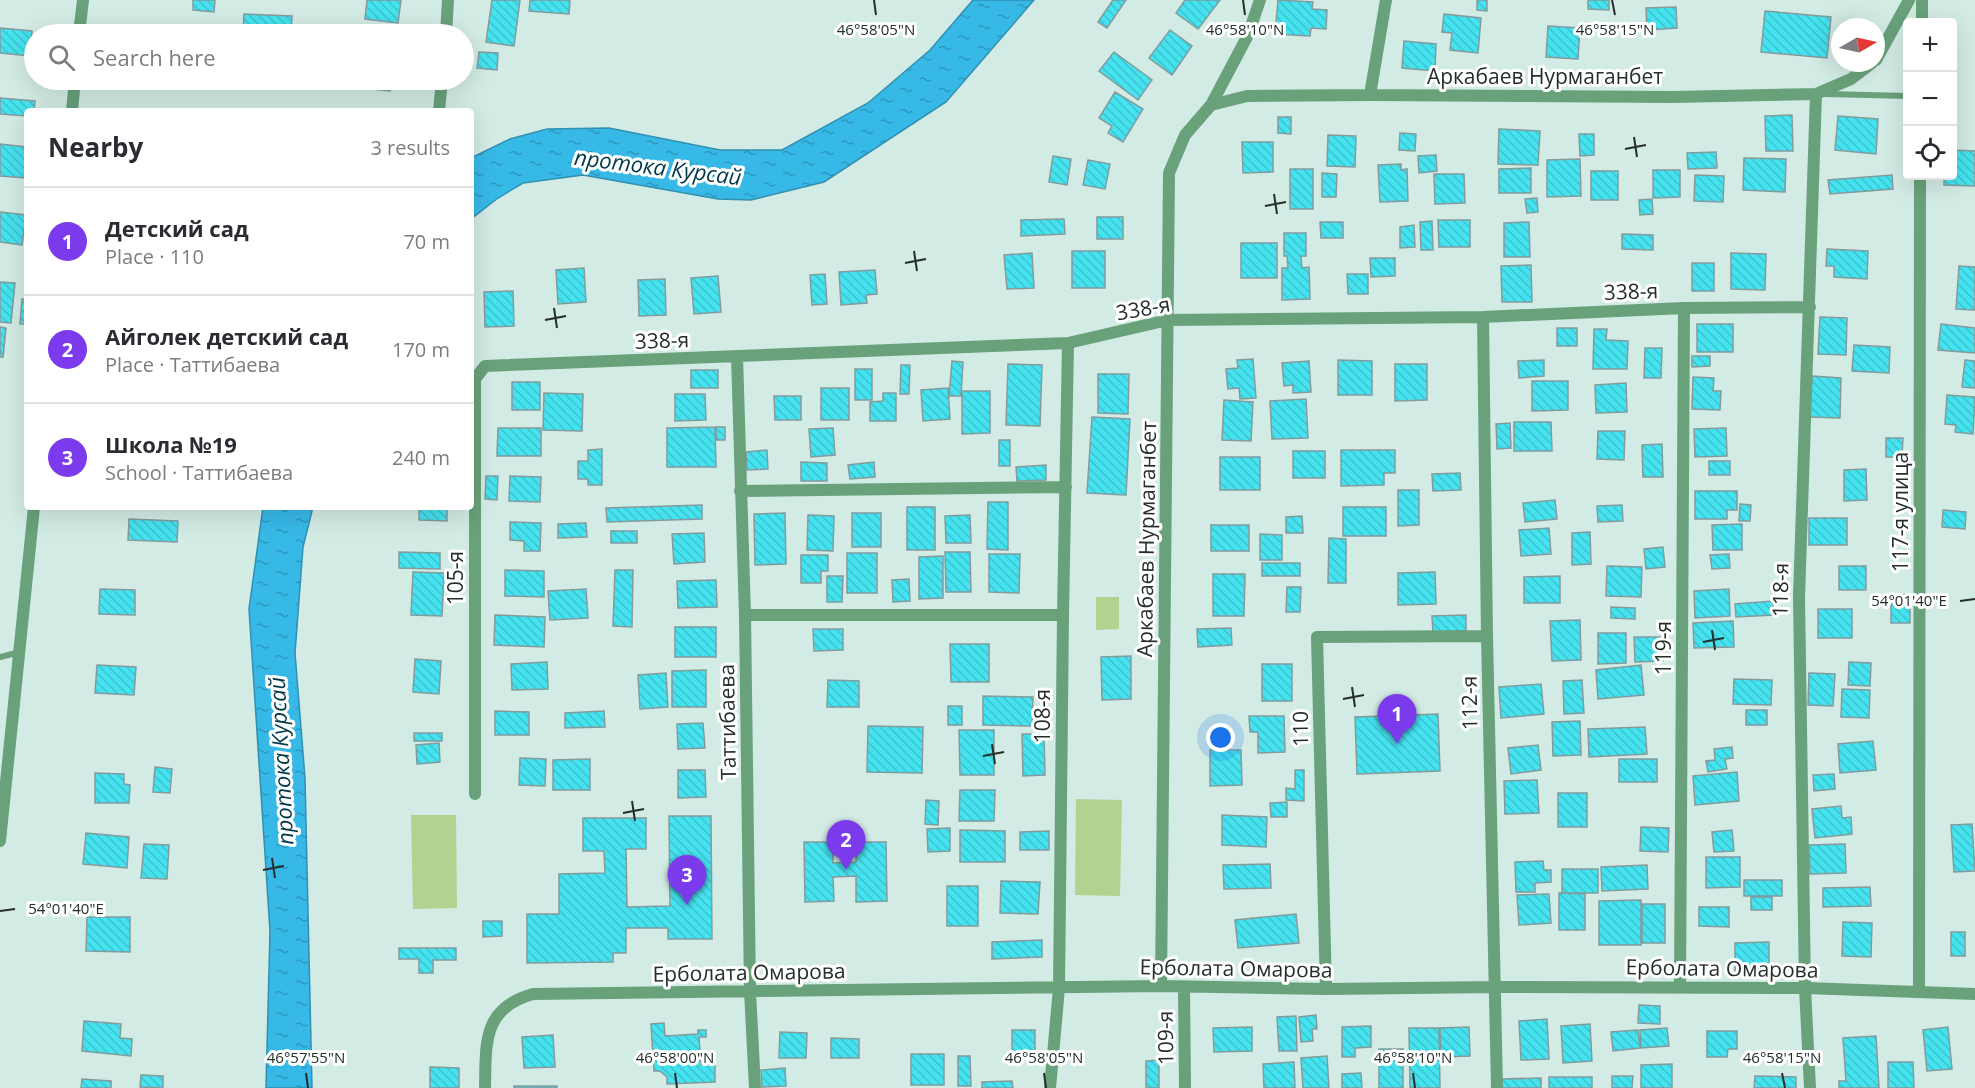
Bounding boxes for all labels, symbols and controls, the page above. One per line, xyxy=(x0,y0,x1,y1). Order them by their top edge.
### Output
north arrow xyxy=(1831,18,1885,72)
map controls xyxy=(1903,18,1957,180)
button: + xyxy=(1903,18,1957,72)
text: 46°58'05"N xyxy=(837,19,915,39)
text: 46°58'10"N xyxy=(1206,19,1284,39)
text: 46°58'15"N xyxy=(1576,19,1654,39)
search box xyxy=(24,24,474,90)
icon: search xyxy=(45,41,78,74)
text: Search here xyxy=(93,42,216,72)
street label: Аркабаев Нурмаганбет xyxy=(1427,62,1663,90)
button: − xyxy=(1903,72,1957,126)
button: locate xyxy=(1903,126,1957,180)
text: Nearby xyxy=(48,129,143,165)
text: 3 results xyxy=(370,134,450,161)
water label: протока Курсай xyxy=(573,141,744,191)
text: Детский сад xyxy=(105,213,249,243)
text: 1 xyxy=(62,228,73,255)
text: 70 m xyxy=(403,228,450,255)
text: Place · 110 xyxy=(105,243,204,270)
street label: 338-я xyxy=(1603,276,1659,306)
street label: 338-я xyxy=(1114,289,1172,327)
text: Айголек детский сад xyxy=(105,321,348,351)
street label: 338-я xyxy=(634,325,690,355)
text: 2 xyxy=(62,336,73,363)
text: 170 m xyxy=(392,336,450,363)
text: Place · Таттибаева xyxy=(105,351,280,378)
street label: Аркабаев Нурмаганбет xyxy=(1130,421,1162,657)
text: Школа №19 xyxy=(105,429,237,459)
text: 3 xyxy=(62,444,73,471)
text: 240 m xyxy=(392,444,450,471)
street label: 117-я улица xyxy=(1886,452,1914,572)
text: School · Таттибаева xyxy=(105,459,293,486)
street label: 105-я xyxy=(441,551,469,605)
street label: 118-я xyxy=(1766,563,1794,617)
text: 54°01'40"E xyxy=(1871,590,1947,610)
street label: 119-я xyxy=(1649,621,1677,675)
street label: Таттибаева xyxy=(712,664,742,780)
water label: протока Курсай xyxy=(261,676,299,846)
street label: 112-я xyxy=(1455,676,1483,730)
street label: 108-я xyxy=(1028,689,1056,743)
pin: 1 xyxy=(1378,694,1416,744)
street label: 110 xyxy=(1286,711,1314,747)
your location xyxy=(1206,723,1235,752)
pin: 2 xyxy=(826,820,866,870)
pin: 3 xyxy=(668,856,706,905)
text: 54°01'40"E xyxy=(28,898,104,918)
street label: Ерболата Омарова xyxy=(1139,952,1333,984)
street label: Ерболата Омарова xyxy=(1625,952,1819,984)
street label: Ерболата Омарова xyxy=(652,956,846,988)
street label: 109-я xyxy=(1151,1011,1179,1065)
text: 46°57'55"N xyxy=(267,1047,345,1067)
text: 46°58'00"N xyxy=(636,1047,714,1067)
text: 46°58'05"N xyxy=(1005,1047,1083,1067)
text: 46°58'10"N xyxy=(1374,1047,1452,1067)
text: 46°58'15"N xyxy=(1743,1047,1821,1067)

